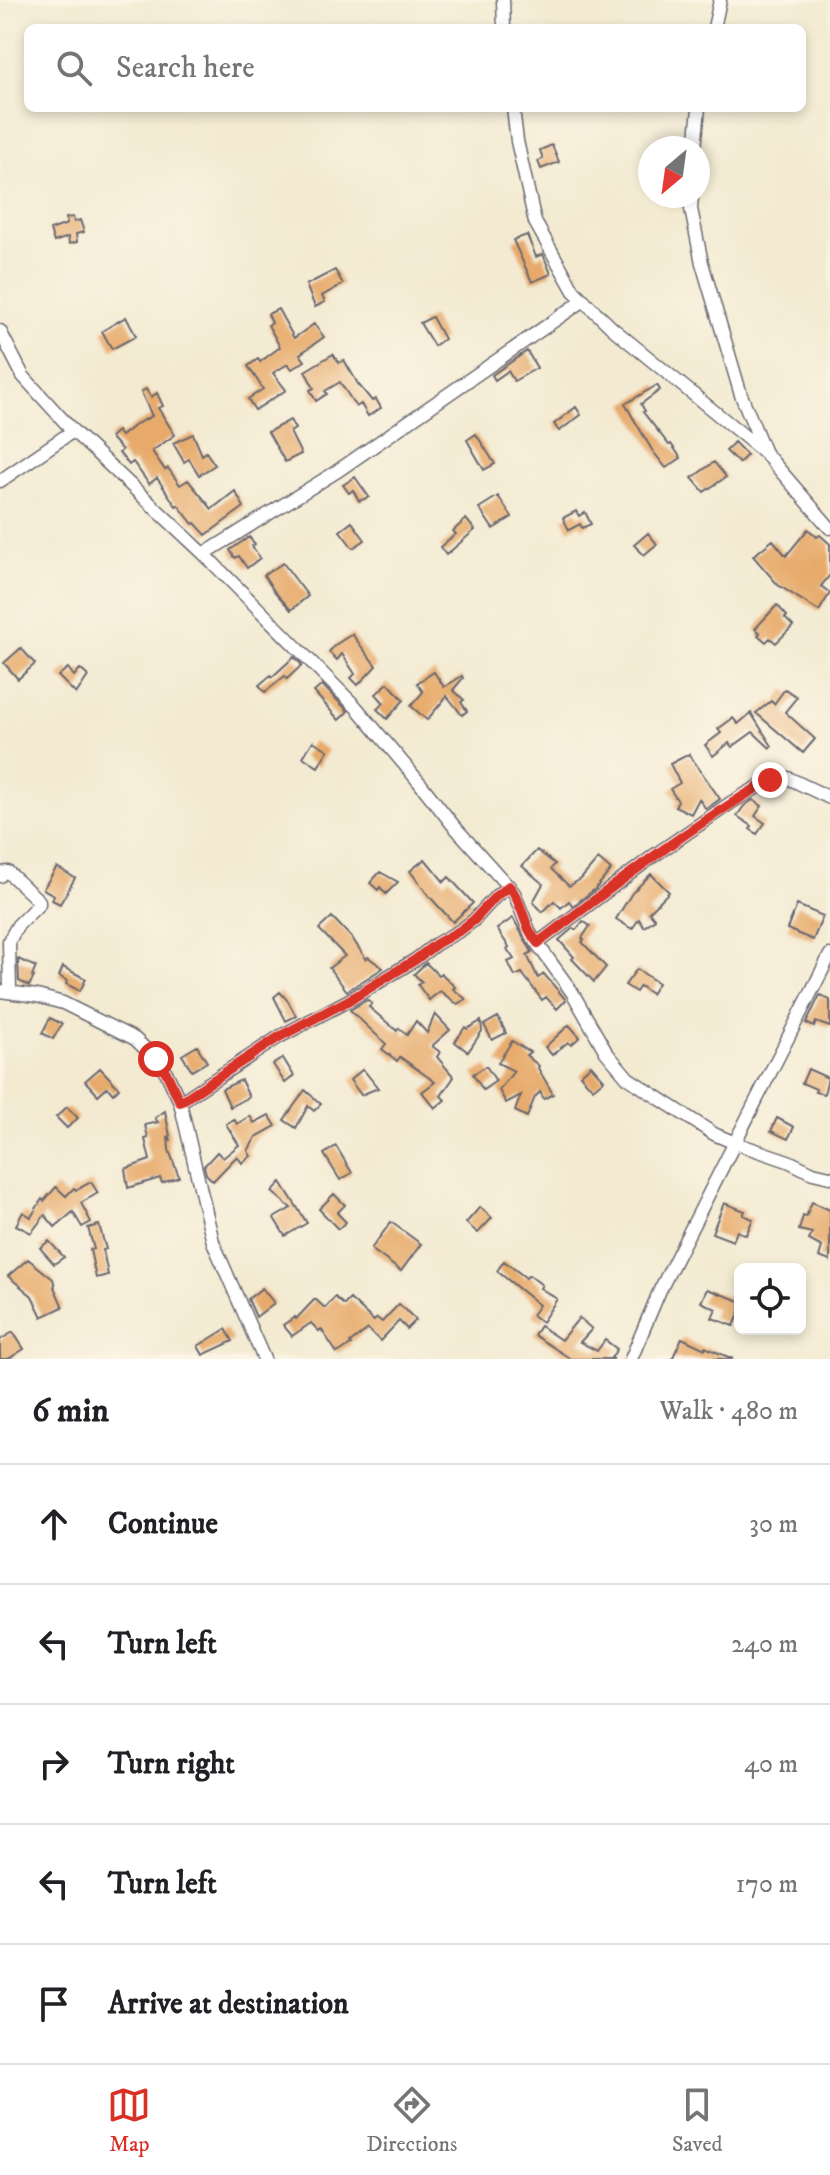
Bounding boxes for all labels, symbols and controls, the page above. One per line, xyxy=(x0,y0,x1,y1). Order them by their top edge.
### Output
search box xyxy=(24,24,806,112)
icon: search xyxy=(52,46,96,90)
text: Search here xyxy=(116,50,255,87)
north arrow xyxy=(638,136,710,208)
route end xyxy=(752,762,788,798)
route start xyxy=(138,1041,174,1077)
map controls xyxy=(734,1263,806,1335)
button: locate xyxy=(734,1263,806,1335)
text: 6 min xyxy=(32,1390,109,1432)
text: Walk · 480 m xyxy=(660,1395,798,1428)
icon: ahead xyxy=(32,1502,76,1546)
text: Continue xyxy=(108,1506,218,1543)
text: 30 m xyxy=(749,1508,798,1541)
icon: left xyxy=(32,1622,76,1666)
text: Turn left xyxy=(108,1626,217,1663)
text: 240 m xyxy=(731,1628,798,1661)
icon: right xyxy=(32,1742,76,1786)
text: Turn right xyxy=(108,1746,235,1783)
text: 40 m xyxy=(744,1748,798,1781)
icon: left xyxy=(32,1862,76,1906)
text: Turn left xyxy=(108,1866,217,1903)
text: 170 m xyxy=(736,1868,798,1901)
icon: arrive xyxy=(32,1982,76,2026)
text: Arrive at destination xyxy=(108,1986,349,2023)
tab: Map xyxy=(107,2083,151,2158)
tab: Directions xyxy=(366,2083,457,2158)
tab: Saved xyxy=(672,2083,723,2158)

